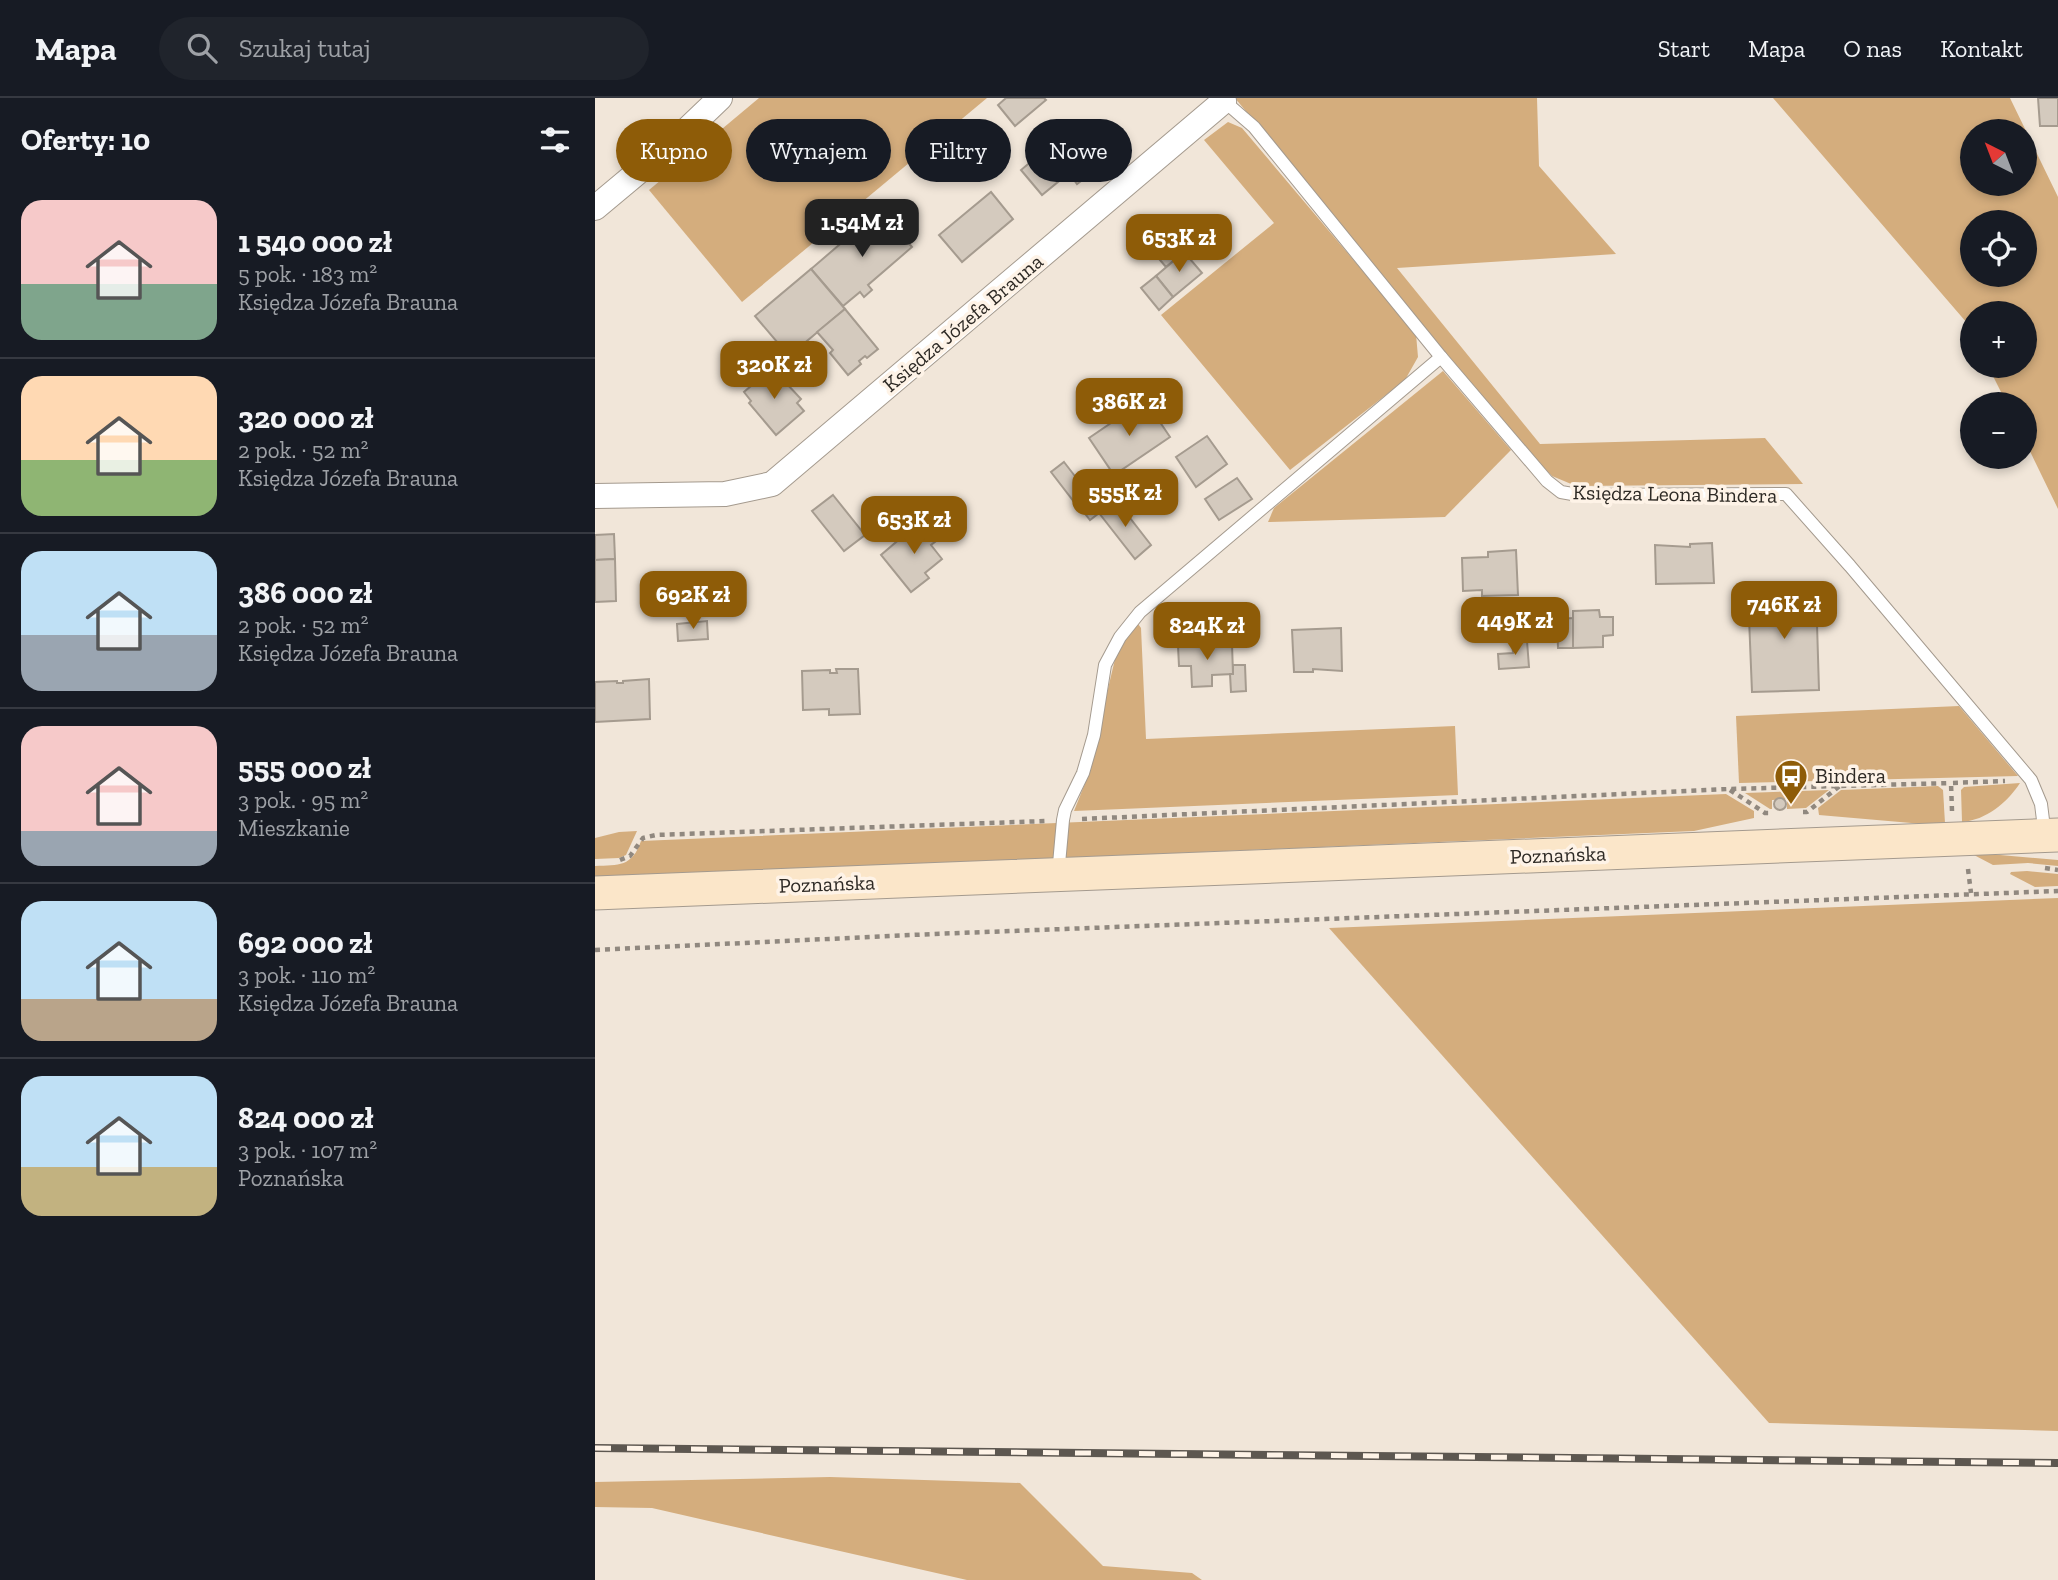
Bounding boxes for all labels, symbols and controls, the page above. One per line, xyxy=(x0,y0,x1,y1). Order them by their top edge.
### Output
search box xyxy=(159,17,649,80)
text: Mapa xyxy=(35,29,117,68)
icon: search xyxy=(183,29,221,67)
text: Szukaj tutaj xyxy=(239,32,371,64)
text: Start xyxy=(1658,34,1710,63)
text: Mapa xyxy=(1748,34,1805,63)
text: O nas xyxy=(1843,34,1902,63)
text: Kontakt xyxy=(1940,34,2023,63)
chip: Kupno xyxy=(616,119,732,182)
chip: Wynajem xyxy=(746,119,891,182)
chip: Filtry xyxy=(905,119,1011,182)
chip: Nowe xyxy=(1025,119,1132,182)
north arrow xyxy=(1960,119,2037,196)
map controls xyxy=(1960,119,2037,469)
icon: filters xyxy=(536,121,574,159)
text: Oferty: 10 xyxy=(21,122,150,158)
pin: 1.54M zł xyxy=(790,200,934,259)
text: 1.54M zł xyxy=(821,208,903,236)
button: locate xyxy=(1960,210,2037,287)
pin: 653K zł xyxy=(1114,214,1244,274)
text: 653K zł xyxy=(1142,223,1216,251)
text: 1 540 000 zł xyxy=(238,224,392,260)
icon: home xyxy=(77,228,161,312)
street label: Księdza Józefa Brauna xyxy=(878,248,1048,397)
text: 5 pok. · 183 m² xyxy=(238,260,377,288)
text: Księdza Józefa Brauna xyxy=(238,288,458,316)
button: + xyxy=(1960,301,2037,378)
pin: 320K zł xyxy=(709,342,839,401)
text: 320K zł xyxy=(736,350,812,378)
pin: 386K zł xyxy=(1064,378,1194,438)
text: 386K zł xyxy=(1092,387,1166,415)
button: − xyxy=(1960,392,2037,469)
text: 320 000 zł xyxy=(238,400,374,436)
icon: home xyxy=(77,404,161,488)
text: 2 pok. · 52 m² xyxy=(238,436,368,464)
text: Księdza Józefa Brauna xyxy=(238,464,458,492)
pin: 555K zł xyxy=(1060,470,1190,529)
text: 555K zł xyxy=(1088,478,1162,506)
street label: Księdza Leona Bindera xyxy=(1573,479,1778,508)
pin: 653K zł xyxy=(849,496,979,556)
text: 653K zł xyxy=(877,505,951,533)
pin: 692K zł xyxy=(628,572,758,631)
text: 386 000 zł xyxy=(238,575,372,611)
icon: home xyxy=(77,579,161,663)
text: 692K zł xyxy=(656,580,730,608)
pin: 746K zł xyxy=(1719,582,1849,641)
text: 746K zł xyxy=(1747,590,1821,618)
pin: 449K zł xyxy=(1450,598,1580,657)
pin: 824K zł xyxy=(1142,602,1272,662)
text: 449K zł xyxy=(1477,606,1553,634)
text: 2 pok. · 52 m² xyxy=(238,611,368,639)
text: 824K zł xyxy=(1169,611,1245,639)
text: Księdza Józefa Brauna xyxy=(238,639,458,667)
text: 555 000 zł xyxy=(238,750,371,786)
icon: home xyxy=(77,754,161,838)
bus stop icon: Bindera xyxy=(1772,757,1810,806)
place label: Bindera xyxy=(1815,763,1886,788)
text: 3 pok. · 95 m² xyxy=(238,786,368,814)
text: Mieszkanie xyxy=(238,814,350,842)
street label: Poznańska xyxy=(1509,840,1607,869)
street label: Poznańska xyxy=(778,869,876,898)
text: 692 000 zł xyxy=(238,925,372,961)
icon: home xyxy=(77,929,161,1013)
text: 3 pok. · 110 m² xyxy=(238,961,375,989)
text: Księdza Józefa Brauna xyxy=(238,989,458,1017)
text: 824 000 zł xyxy=(238,1100,374,1136)
icon: home xyxy=(77,1104,161,1188)
text: 3 pok. · 107 m² xyxy=(238,1136,377,1164)
text: Poznańska xyxy=(238,1164,344,1192)

